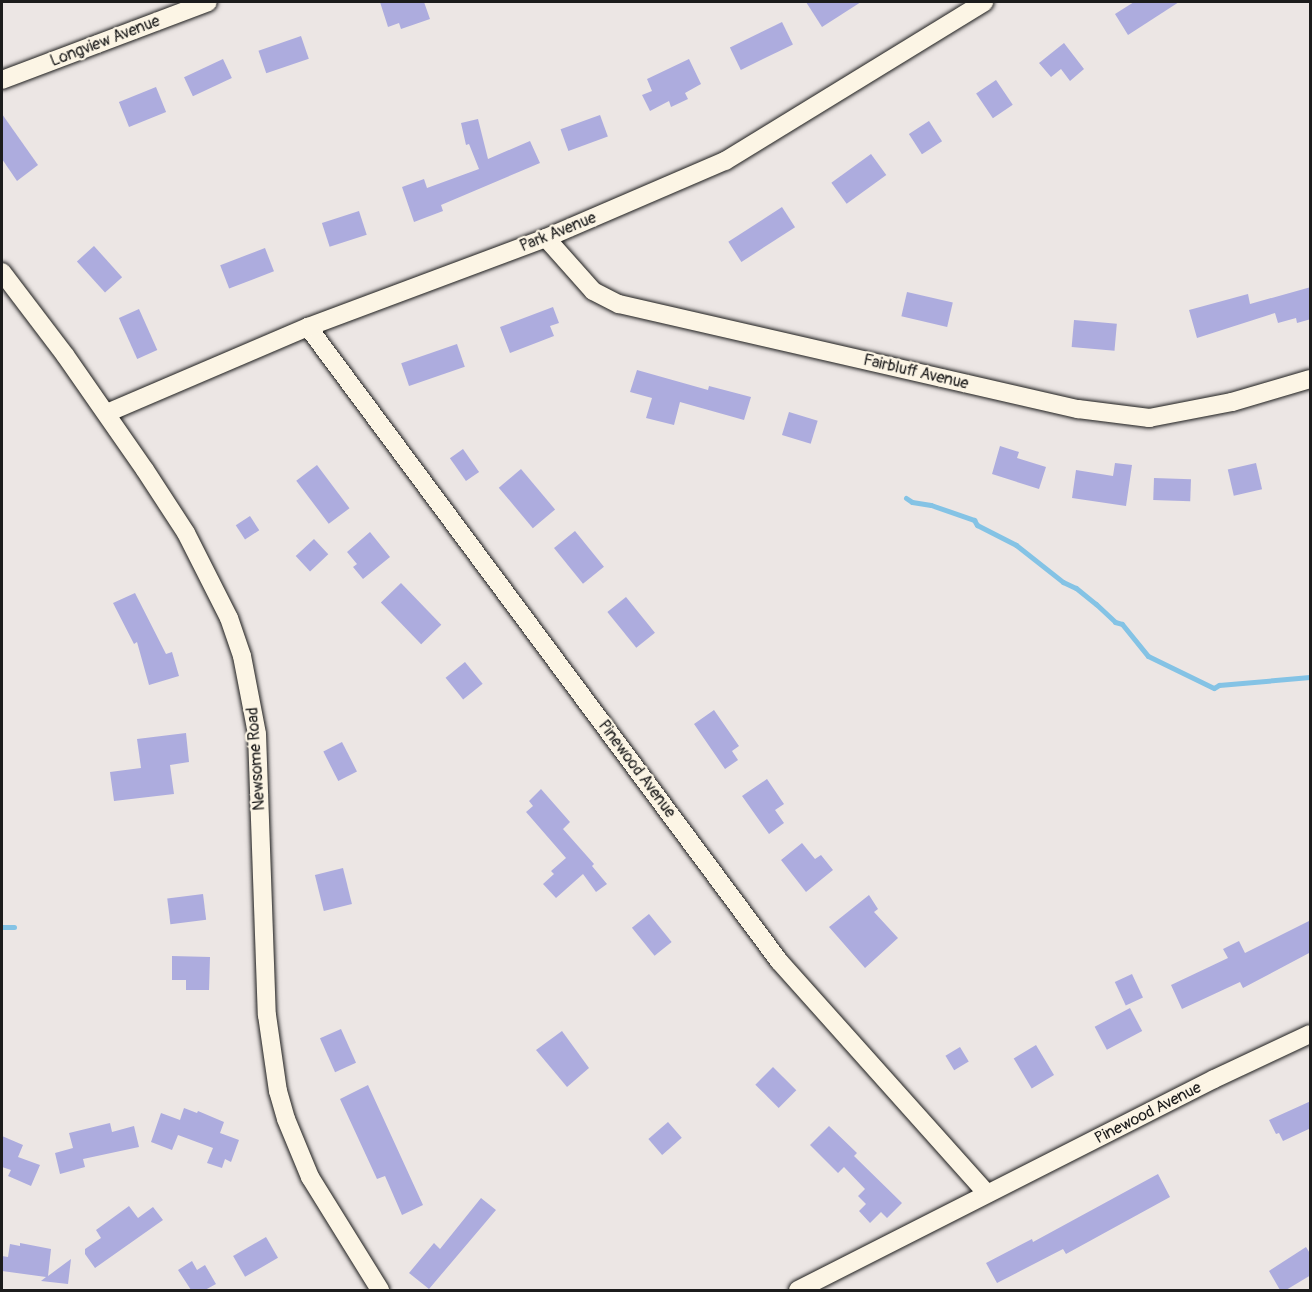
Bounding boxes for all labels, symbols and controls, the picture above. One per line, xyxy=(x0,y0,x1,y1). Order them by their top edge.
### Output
street label: Longview Avenue xyxy=(47,11,163,71)
street label: Park Avenue xyxy=(517,208,599,256)
street label: Fairbluff Avenue xyxy=(861,351,971,393)
street label: Newsome Road xyxy=(243,707,269,811)
street label: Pinewood Avenue xyxy=(594,717,680,821)
street label: Pinewood Avenue xyxy=(1092,1078,1204,1148)

